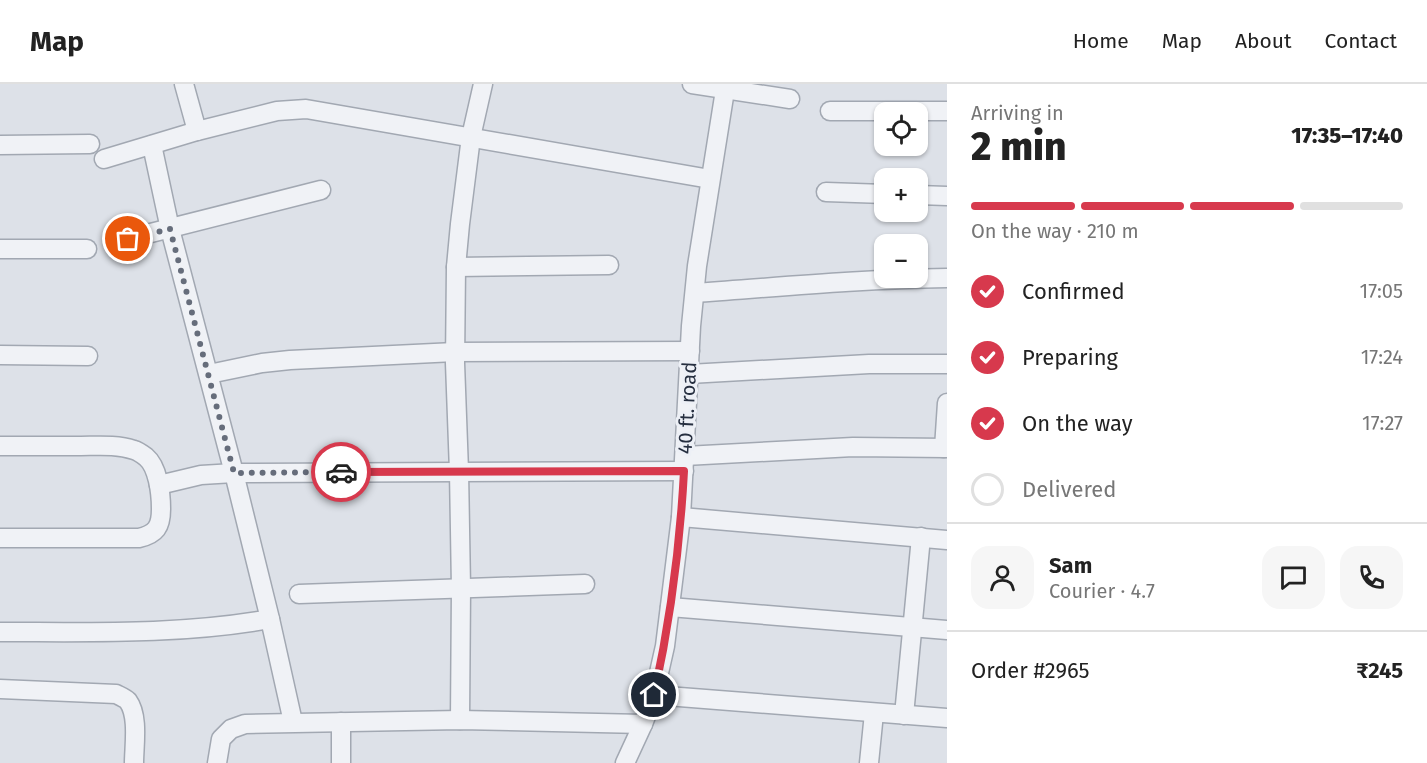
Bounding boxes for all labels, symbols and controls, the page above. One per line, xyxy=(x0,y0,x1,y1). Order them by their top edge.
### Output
text: Map xyxy=(30,25,84,58)
text: Home xyxy=(1073,28,1129,54)
text: Map xyxy=(1162,28,1202,54)
text: About xyxy=(1235,28,1292,54)
text: Contact xyxy=(1325,28,1397,54)
text: Arriving in xyxy=(971,101,1064,125)
map controls xyxy=(874,102,928,288)
button: locate xyxy=(874,102,928,156)
text: 17:35–17:40 xyxy=(1291,122,1403,149)
text: 2 min xyxy=(971,124,1067,170)
button: + xyxy=(874,168,928,222)
pin xyxy=(102,213,153,264)
text: On the way · 210 m xyxy=(971,219,1139,243)
icon: bag xyxy=(111,222,144,255)
button: − xyxy=(874,234,928,288)
icon: check xyxy=(971,275,1004,308)
text: Confirmed xyxy=(1022,278,1125,305)
text: 17:05 xyxy=(1359,279,1403,303)
icon: check xyxy=(971,341,1004,374)
text: Preparing xyxy=(1022,344,1118,371)
text: 17:24 xyxy=(1361,345,1403,369)
street label: 40 ft. road xyxy=(673,361,701,455)
icon: check xyxy=(971,407,1004,440)
text: On the way xyxy=(1022,410,1133,437)
text: 17:27 xyxy=(1362,411,1403,435)
courier xyxy=(311,442,371,502)
icon: car xyxy=(325,456,358,489)
text: Delivered xyxy=(1022,476,1117,503)
button: person xyxy=(971,546,1034,609)
button: chat xyxy=(1262,546,1325,609)
button: phone xyxy=(1340,546,1403,609)
text: Sam xyxy=(1049,552,1092,579)
text: Courier · 4.7 xyxy=(1049,579,1155,603)
text: Order #2965 xyxy=(971,657,1090,684)
text: ₹245 xyxy=(1356,657,1403,684)
pin xyxy=(628,669,679,720)
icon: home xyxy=(637,678,670,711)

